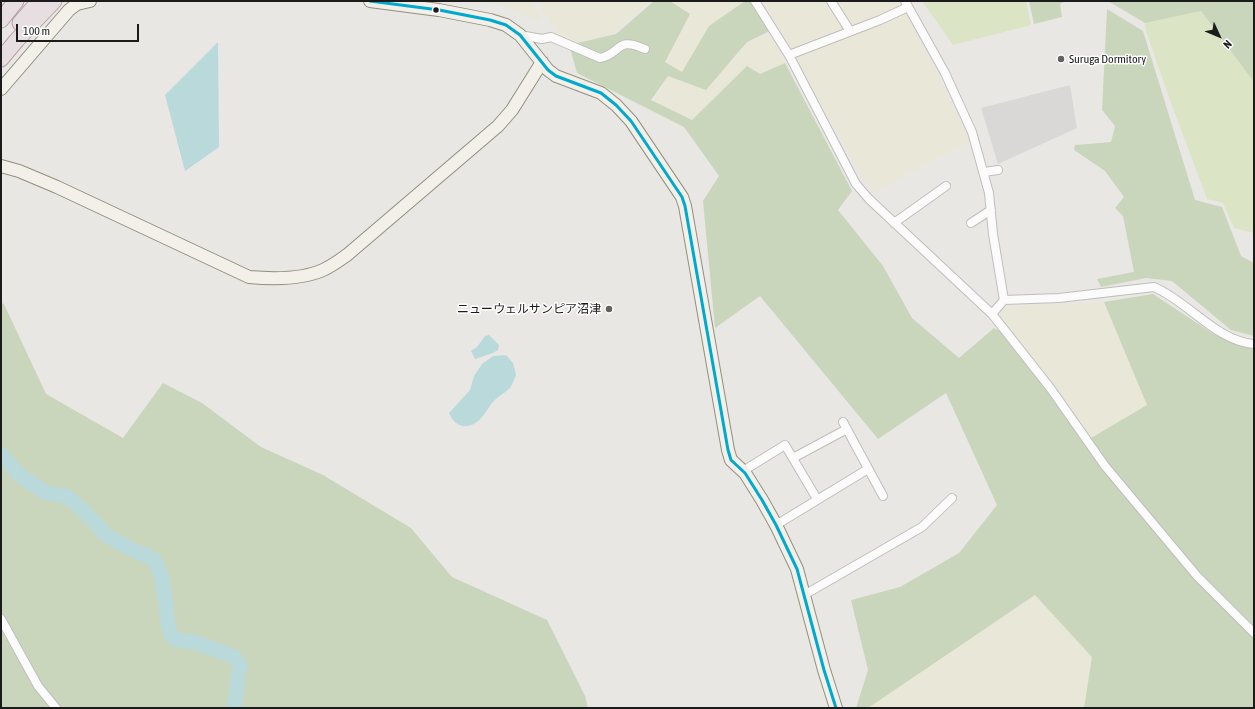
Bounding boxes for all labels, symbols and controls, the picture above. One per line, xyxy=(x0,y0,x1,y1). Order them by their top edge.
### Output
unlabelled marker xyxy=(431,5,441,15)
scale bar xyxy=(18,16,141,42)
north arrow xyxy=(1199,16,1239,56)
text: 100 m xyxy=(23,24,50,38)
text: N xyxy=(1221,38,1234,51)
place label: Suruga Dormitory xyxy=(1069,52,1146,66)
marker: Suruga Dormitory xyxy=(1056,54,1066,64)
place label: ニューウェルサンピア沼津 xyxy=(457,302,601,316)
marker: ニューウェルサンピア沼津 xyxy=(604,304,614,314)

